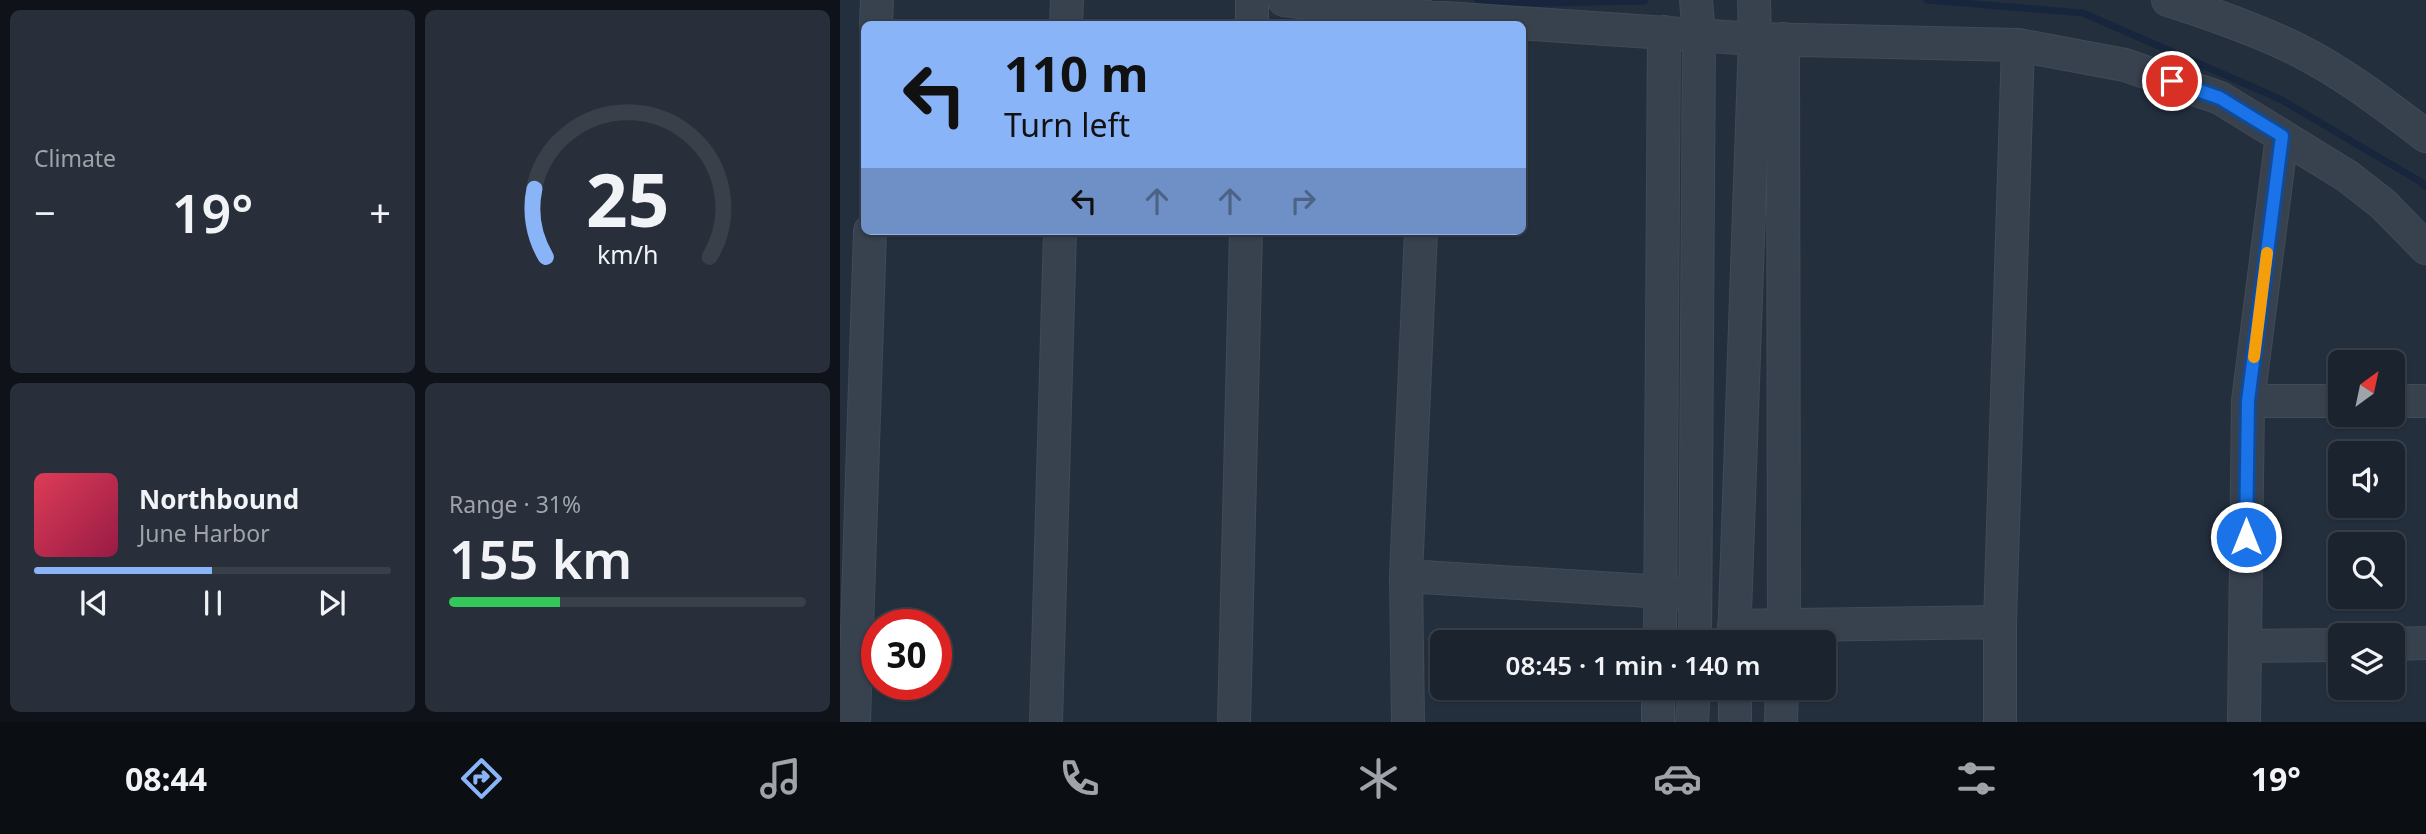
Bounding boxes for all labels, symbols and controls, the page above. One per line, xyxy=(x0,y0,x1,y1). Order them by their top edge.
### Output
text: 110 m xyxy=(1004,40,1149,106)
icon: left xyxy=(889,49,980,140)
pin xyxy=(2142,51,2202,111)
icon: arrive xyxy=(2153,62,2191,100)
text: Turn left xyxy=(1004,103,1130,146)
text: Climate xyxy=(34,142,116,174)
text: 25 xyxy=(586,150,669,249)
text: 19° xyxy=(172,177,253,248)
icon: left xyxy=(1065,182,1103,220)
icon: ahead xyxy=(1138,182,1176,220)
icon: ahead xyxy=(1211,182,1249,220)
icon: right xyxy=(1284,182,1322,220)
text: − xyxy=(34,186,56,238)
text: + xyxy=(369,186,391,238)
text: km/h xyxy=(597,237,658,271)
north arrow xyxy=(2328,350,2404,427)
map controls xyxy=(2328,350,2405,700)
button: sound xyxy=(2328,441,2405,518)
text: Northbound xyxy=(139,481,299,517)
text: Range · 31% xyxy=(449,488,581,520)
position arrow xyxy=(2209,500,2283,574)
text: June Harbor xyxy=(139,517,270,549)
text: 155 km xyxy=(449,523,632,594)
button: search xyxy=(2328,532,2405,609)
icon: previous xyxy=(75,584,113,622)
icon: pause xyxy=(194,584,232,622)
icon: next xyxy=(313,584,351,622)
speed limit sign: 30 xyxy=(861,609,952,700)
button: layers xyxy=(2328,623,2405,700)
text: 08:45 · 1 min · 140 m xyxy=(1506,647,1760,683)
icon: directions xyxy=(457,754,506,803)
icon: music xyxy=(756,754,805,803)
icon: phone xyxy=(1055,754,1104,803)
icon: climate xyxy=(1354,754,1403,803)
icon: car xyxy=(1653,754,1702,803)
icon: filters xyxy=(1952,754,2001,803)
text: 08:44 xyxy=(125,757,207,800)
text: 19° xyxy=(2251,757,2301,800)

